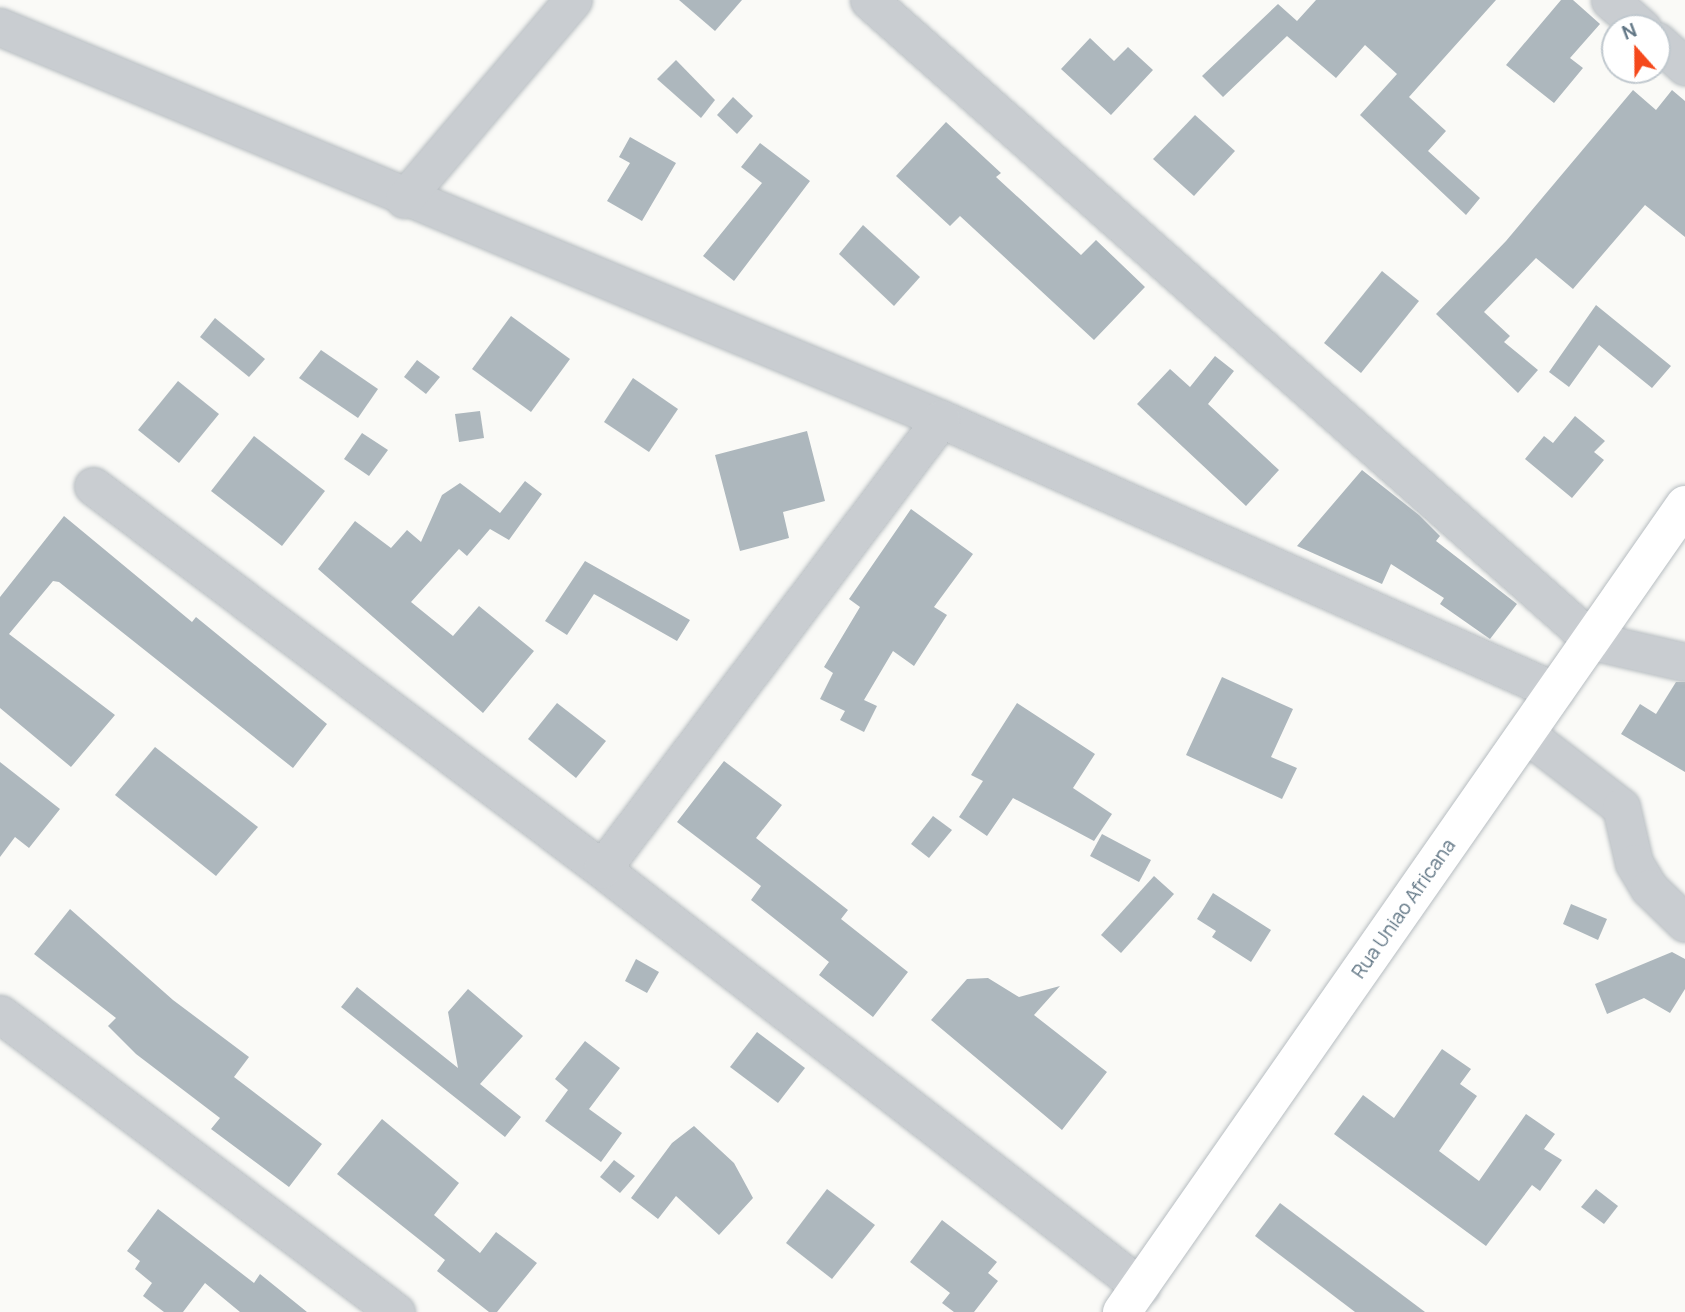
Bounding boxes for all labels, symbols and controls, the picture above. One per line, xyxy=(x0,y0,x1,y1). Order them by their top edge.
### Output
north arrow xyxy=(1601,14,1671,84)
text: N xyxy=(1618,17,1640,46)
street label: Rua Uniao Africana xyxy=(1347,835,1461,983)

